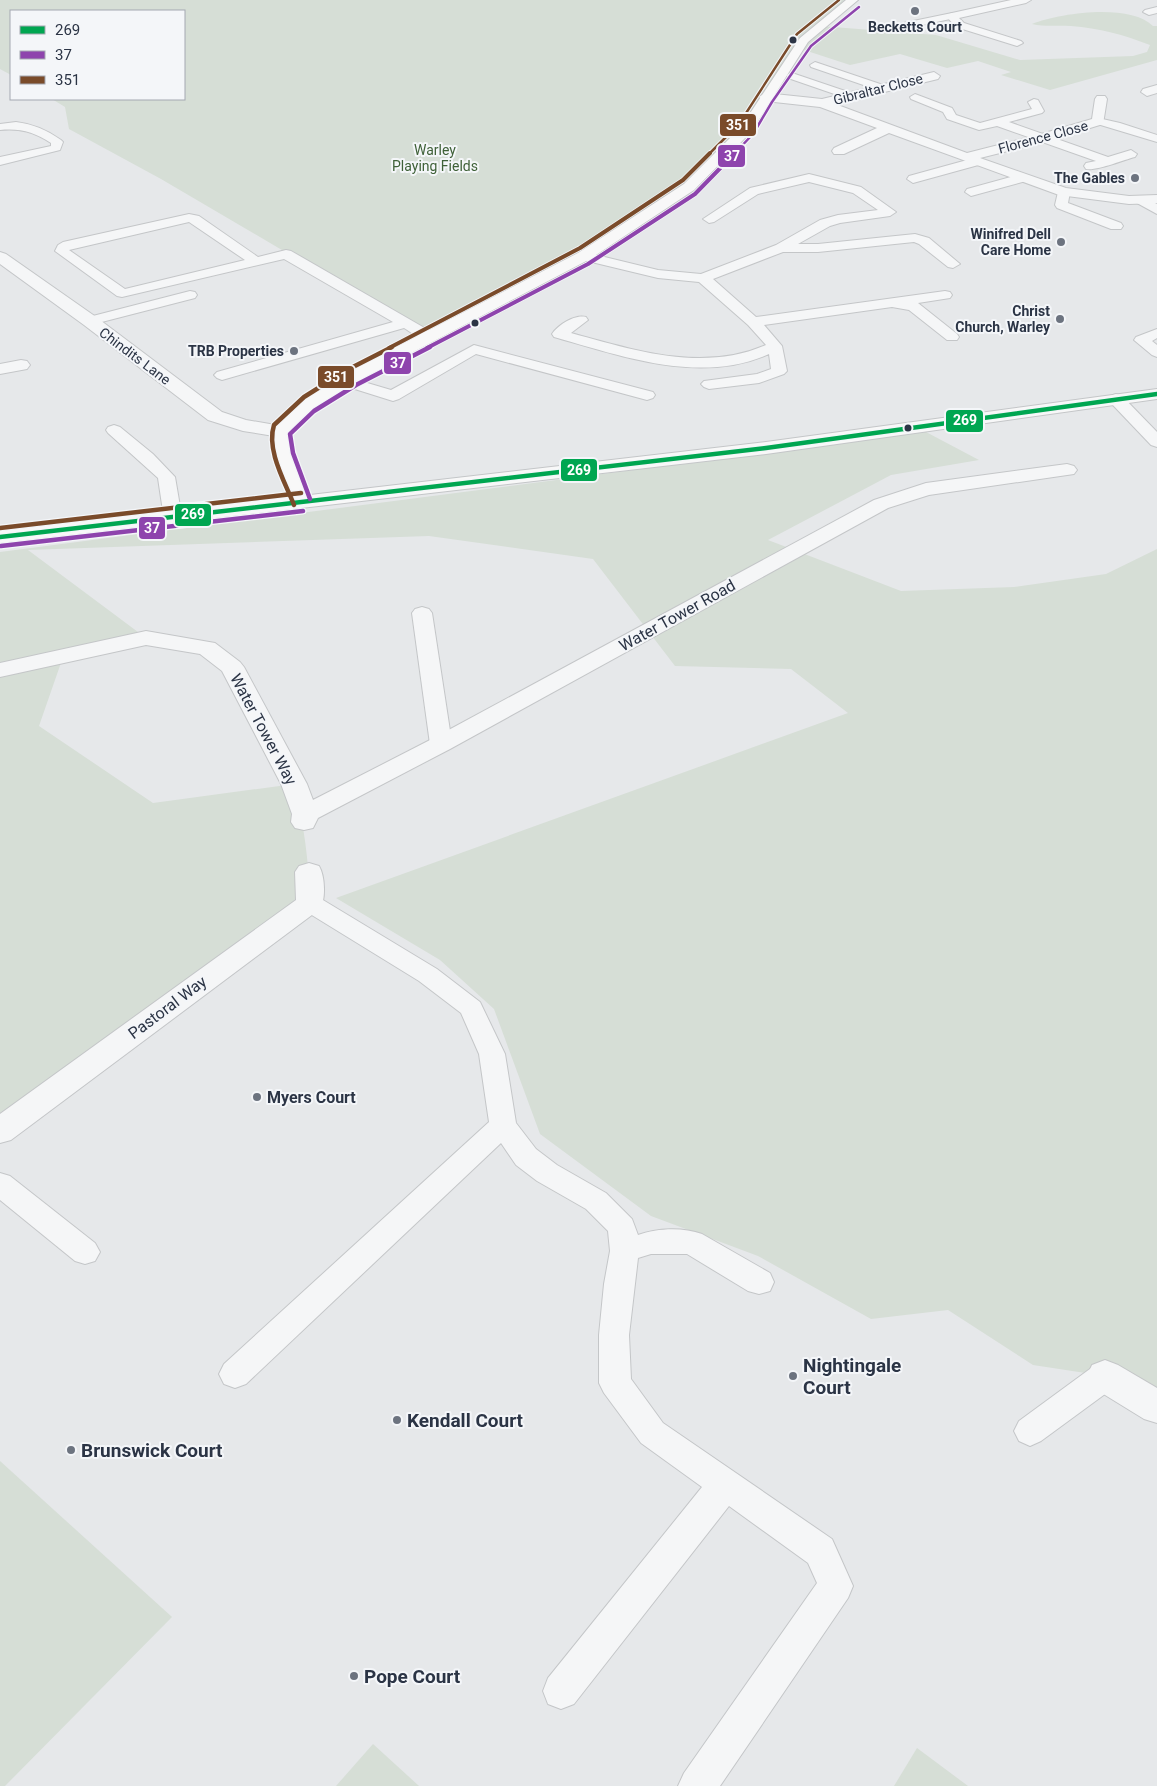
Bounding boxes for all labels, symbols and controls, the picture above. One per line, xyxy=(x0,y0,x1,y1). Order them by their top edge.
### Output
marker: Becketts Court xyxy=(909,5,921,17)
legend xyxy=(10,10,185,100)
place label: Becketts Court xyxy=(868,19,962,35)
text: 269 xyxy=(55,21,80,39)
unlabelled marker xyxy=(788,35,798,45)
text: 37 xyxy=(55,46,72,64)
street label: Gibraltar Close xyxy=(831,70,925,108)
text: 351 xyxy=(55,71,80,89)
line badge: 351 xyxy=(719,113,757,137)
text: 351 xyxy=(726,117,750,133)
street label: Florence Close xyxy=(996,117,1090,157)
park label: Warley Playing Fields xyxy=(392,142,478,174)
line badge: 37 xyxy=(717,144,746,168)
text: 37 xyxy=(724,148,740,164)
place label: The Gables xyxy=(1054,170,1125,186)
marker: The Gables xyxy=(1129,172,1141,184)
place label: Winifred Dell Care Home xyxy=(970,226,1051,258)
marker: Winifred Dell Care Home xyxy=(1055,236,1067,248)
place label: Christ Church, Warley xyxy=(955,303,1051,335)
marker: Christ Church, Warley xyxy=(1054,313,1066,325)
unlabelled marker xyxy=(470,318,480,328)
street label: Chindits Lane xyxy=(96,324,174,388)
place label: TRB Properties xyxy=(188,343,284,359)
marker: TRB Properties xyxy=(288,345,300,357)
line badge: 37 xyxy=(383,351,412,375)
text: 37 xyxy=(390,355,406,371)
line badge: 351 xyxy=(317,365,355,389)
text: 351 xyxy=(324,369,348,385)
line badge: 269 xyxy=(945,409,984,433)
text: 269 xyxy=(953,412,977,428)
unlabelled marker xyxy=(903,423,913,433)
line badge: 269 xyxy=(560,458,598,482)
text: 269 xyxy=(567,462,591,478)
line badge: 269 xyxy=(174,503,212,527)
text: 269 xyxy=(181,506,205,522)
line badge: 37 xyxy=(138,516,166,540)
text: 37 xyxy=(144,520,160,536)
street label: Water Tower Road xyxy=(616,576,739,655)
street label: Water Tower Way xyxy=(226,670,301,789)
street label: Pastoral Way xyxy=(124,972,210,1043)
place label: Myers Court xyxy=(267,1088,356,1107)
marker: Myers Court xyxy=(251,1091,263,1103)
place label: Nightingale Court xyxy=(803,1354,901,1399)
marker: Nightingale Court xyxy=(787,1370,799,1382)
place label: Kendall Court xyxy=(407,1409,524,1432)
marker: Kendall Court xyxy=(391,1414,403,1426)
place label: Brunswick Court xyxy=(81,1439,223,1462)
marker: Brunswick Court xyxy=(65,1444,77,1456)
place label: Pope Court xyxy=(364,1665,461,1688)
marker: Pope Court xyxy=(348,1670,360,1682)

